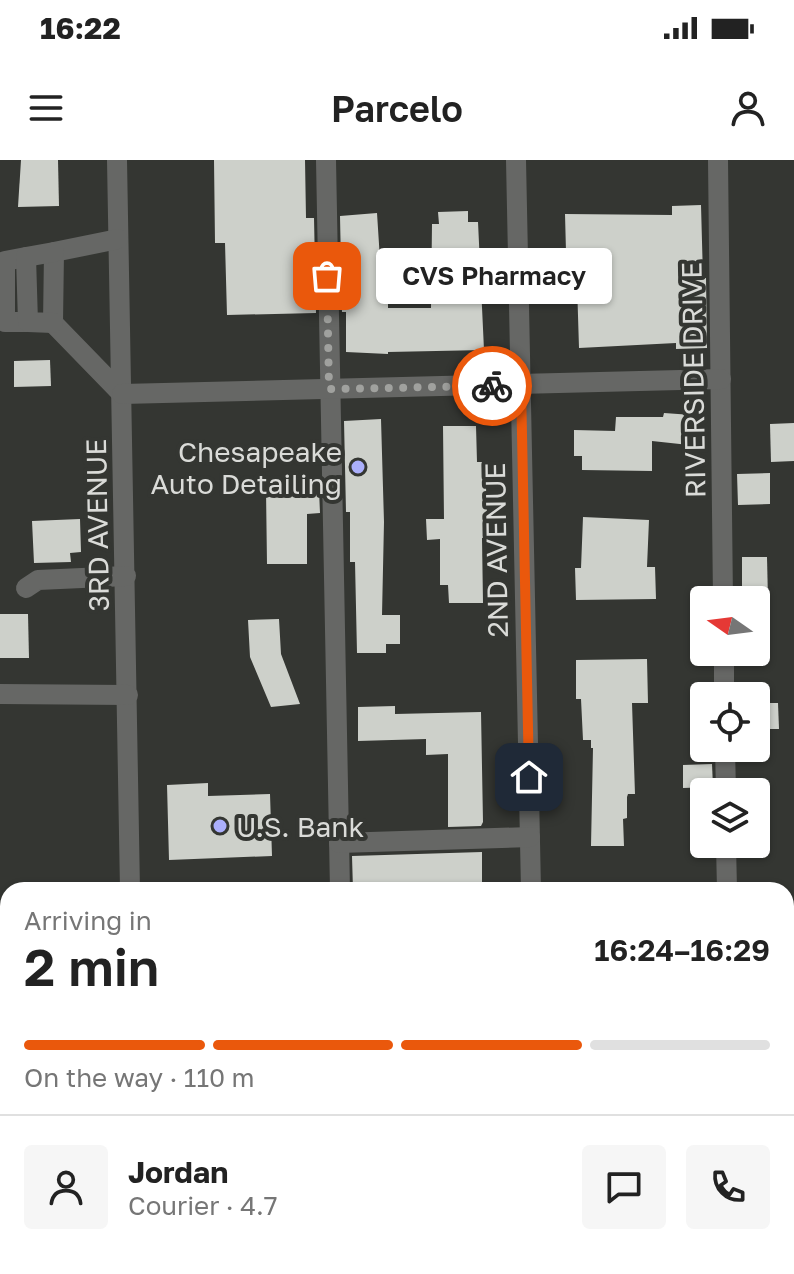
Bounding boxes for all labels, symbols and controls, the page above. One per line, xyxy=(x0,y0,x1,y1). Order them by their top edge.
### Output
text: 16:22 xyxy=(40,10,121,46)
icon: menu xyxy=(24,86,68,130)
icon: person xyxy=(726,86,770,130)
text: Parcelo xyxy=(331,87,463,130)
pin xyxy=(293,242,361,310)
callout: CVS Pharmacy xyxy=(375,248,611,304)
icon: bag xyxy=(305,254,349,298)
text: CVS Pharmacy xyxy=(402,260,586,291)
street label: RIVERSIDE DRIVE xyxy=(674,262,712,498)
courier xyxy=(452,346,532,426)
icon: bike xyxy=(470,364,514,408)
place label: Chesapeake Auto Detailing xyxy=(151,435,342,500)
street label: 3RD AVENUE xyxy=(79,438,115,612)
marker: Chesapeake Auto Detailing xyxy=(349,458,367,476)
street label: 2ND AVENUE xyxy=(478,462,514,638)
north arrow xyxy=(690,586,770,666)
map controls xyxy=(690,586,770,858)
button: locate xyxy=(690,682,770,762)
pin xyxy=(495,743,563,811)
icon: home xyxy=(507,755,551,799)
button: layers xyxy=(690,778,770,858)
place label: U.S. Bank xyxy=(236,810,365,843)
marker: U.S. Bank xyxy=(211,817,229,835)
text: Arriving in xyxy=(24,905,152,936)
text: 16:24–16:29 xyxy=(594,932,770,968)
text: 2 min xyxy=(24,935,159,997)
text: On the way · 110 m xyxy=(24,1062,255,1093)
button: person xyxy=(24,1145,108,1229)
button: chat xyxy=(582,1145,666,1229)
button: phone xyxy=(686,1145,770,1229)
text: Jordan xyxy=(128,1154,228,1190)
text: Courier · 4.7 xyxy=(128,1190,278,1221)

